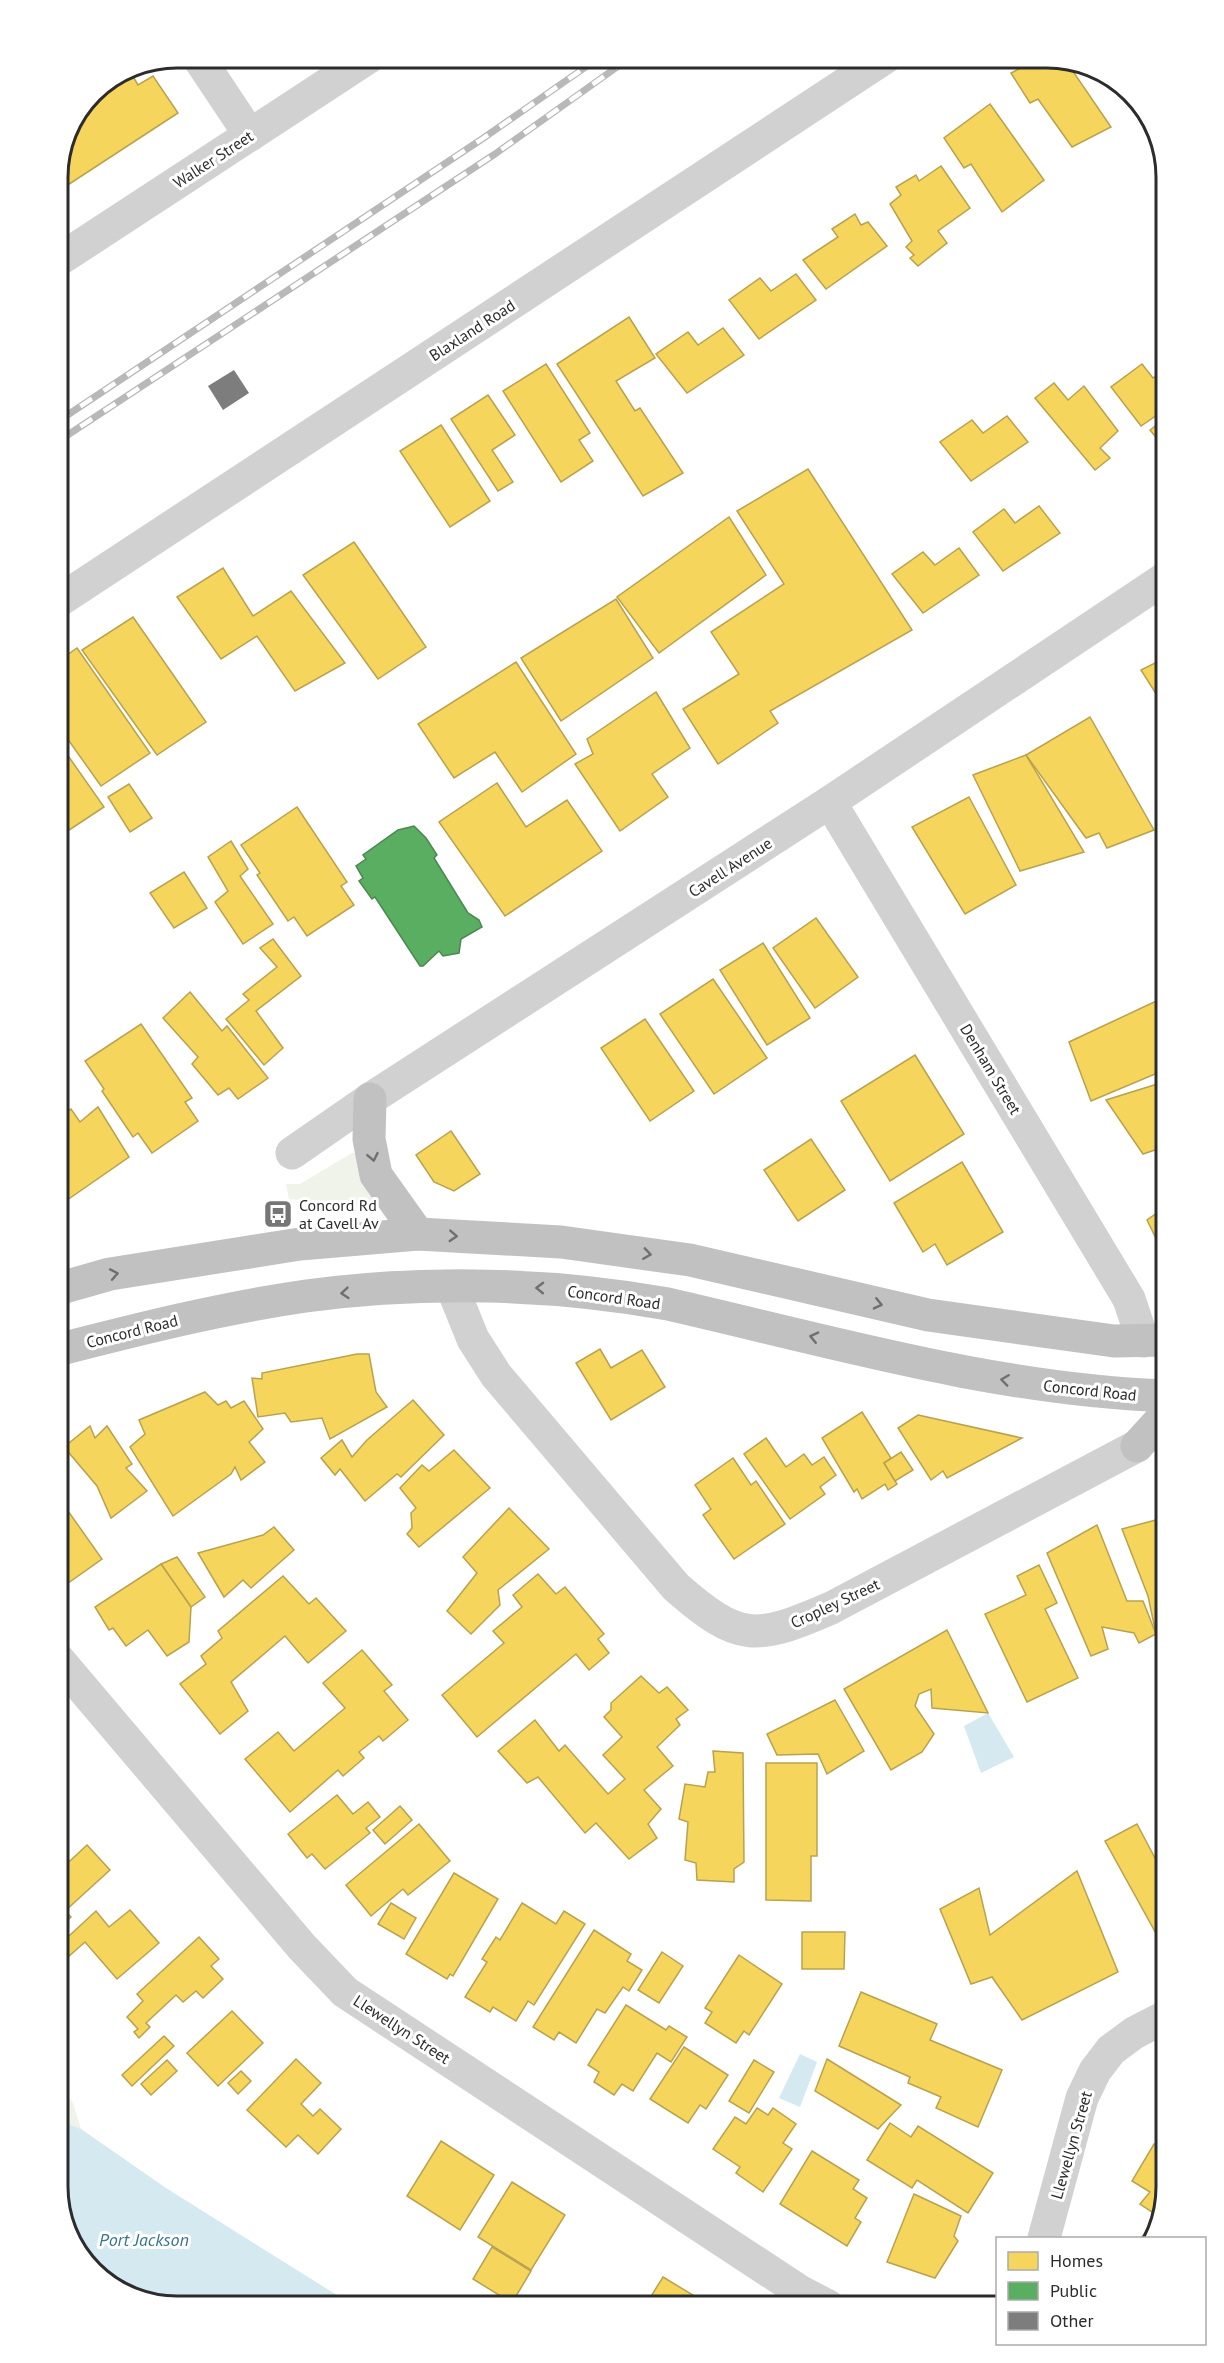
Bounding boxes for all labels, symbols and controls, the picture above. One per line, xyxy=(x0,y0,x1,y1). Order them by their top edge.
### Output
street label: Walker Street xyxy=(169,125,257,192)
street label: Blaxland Road xyxy=(425,295,519,365)
street label: Cavell Avenue xyxy=(684,833,776,901)
street label: Denham Street xyxy=(956,1020,1026,1118)
one-way arrow xyxy=(366,1152,379,1162)
place label: Concord Rd at Cavell Av xyxy=(299,1195,379,1233)
bus stop icon: Concord Rd at Cavell Av xyxy=(262,1198,294,1230)
one-way arrow xyxy=(448,1229,457,1242)
one-way arrow xyxy=(642,1247,651,1260)
one-way arrow xyxy=(108,1268,118,1281)
street label: Concord Road xyxy=(566,1281,662,1313)
one-way arrow xyxy=(536,1282,545,1295)
one-way arrow xyxy=(341,1286,350,1299)
one-way arrow xyxy=(873,1297,883,1310)
street label: Concord Road xyxy=(84,1310,180,1352)
one-way arrow xyxy=(809,1332,819,1345)
one-way arrow xyxy=(1000,1374,1009,1386)
street label: Concord Road xyxy=(1042,1375,1138,1405)
street label: Cropley Street xyxy=(787,1573,883,1632)
street label: Llewellyn Street xyxy=(350,1990,455,2068)
street label: Llewellyn Street xyxy=(1046,2088,1096,2201)
water label: Port Jackson xyxy=(99,2228,189,2251)
legend xyxy=(996,2237,1206,2345)
text: Homes xyxy=(1050,2249,1103,2272)
text: Public xyxy=(1050,2279,1097,2302)
text: Other xyxy=(1050,2309,1094,2332)

